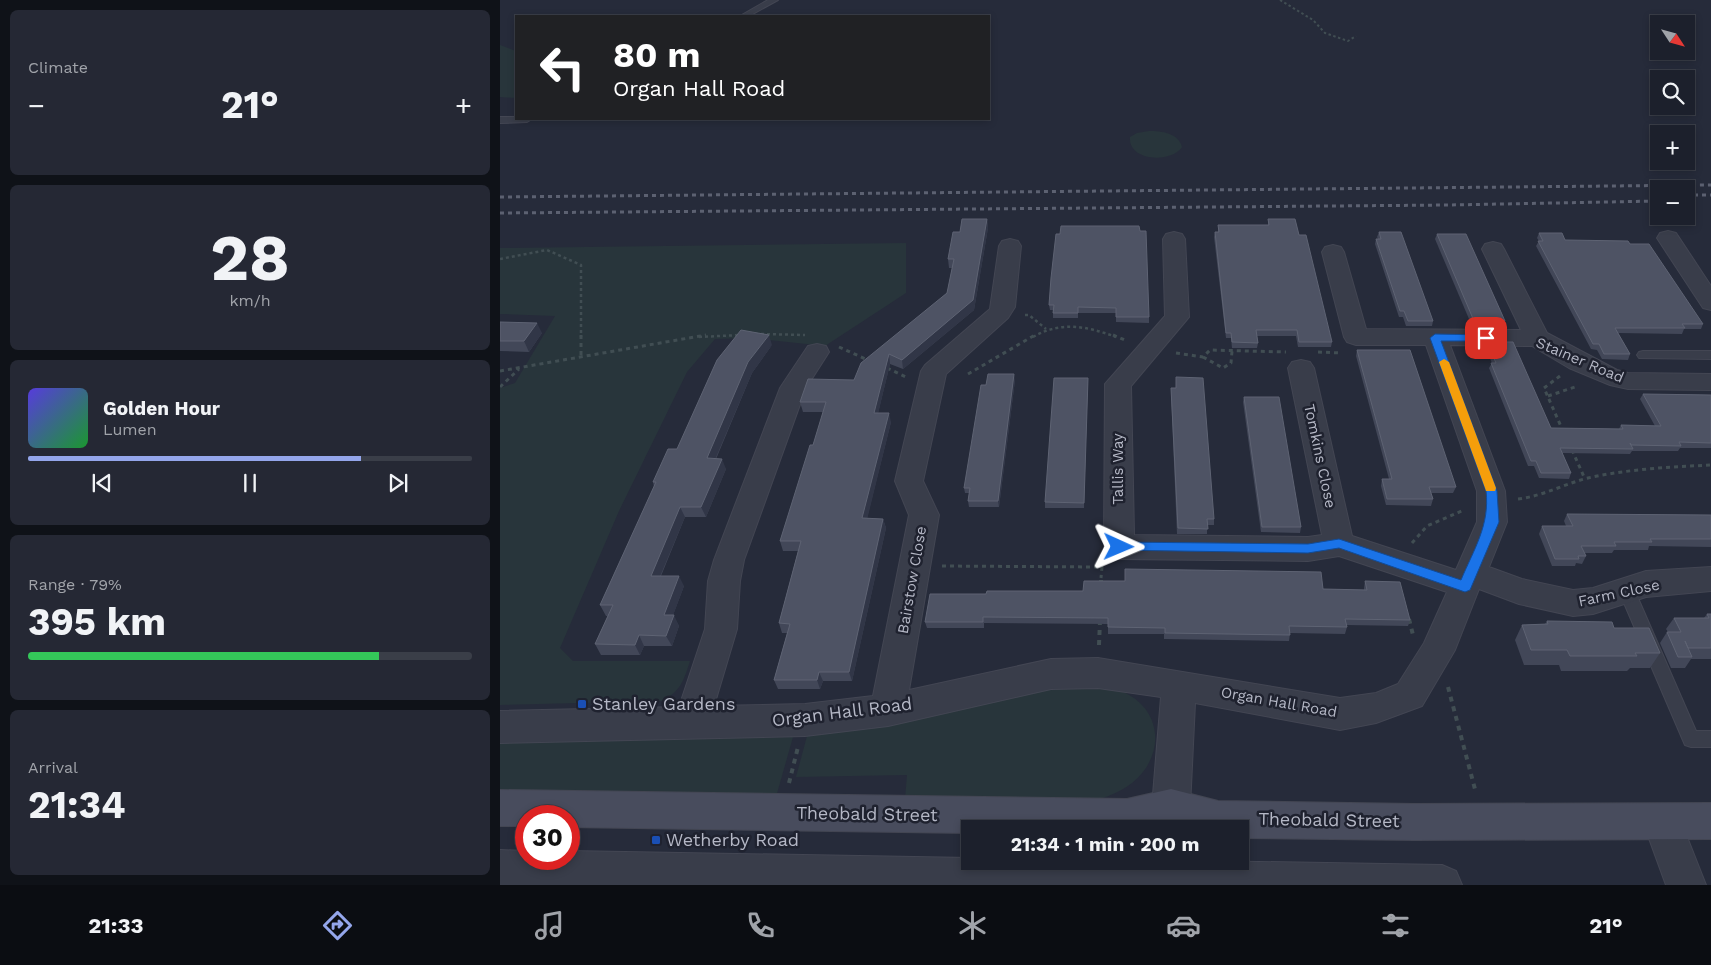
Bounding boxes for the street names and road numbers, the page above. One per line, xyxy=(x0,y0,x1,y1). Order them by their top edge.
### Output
street label: Stainer Road xyxy=(1533,333,1627,387)
street label: Tomkins Close xyxy=(1300,402,1340,510)
street label: Tallis Way xyxy=(1109,433,1127,505)
street label: Bairstow Close xyxy=(894,525,930,635)
street label: Farm Close xyxy=(1577,576,1661,610)
street label: Organ Hall Road xyxy=(1220,683,1338,721)
street label: Organ Hall Road xyxy=(771,692,913,731)
street label: Theobald Street xyxy=(796,802,938,825)
street label: Theobald Street xyxy=(1258,808,1400,831)

